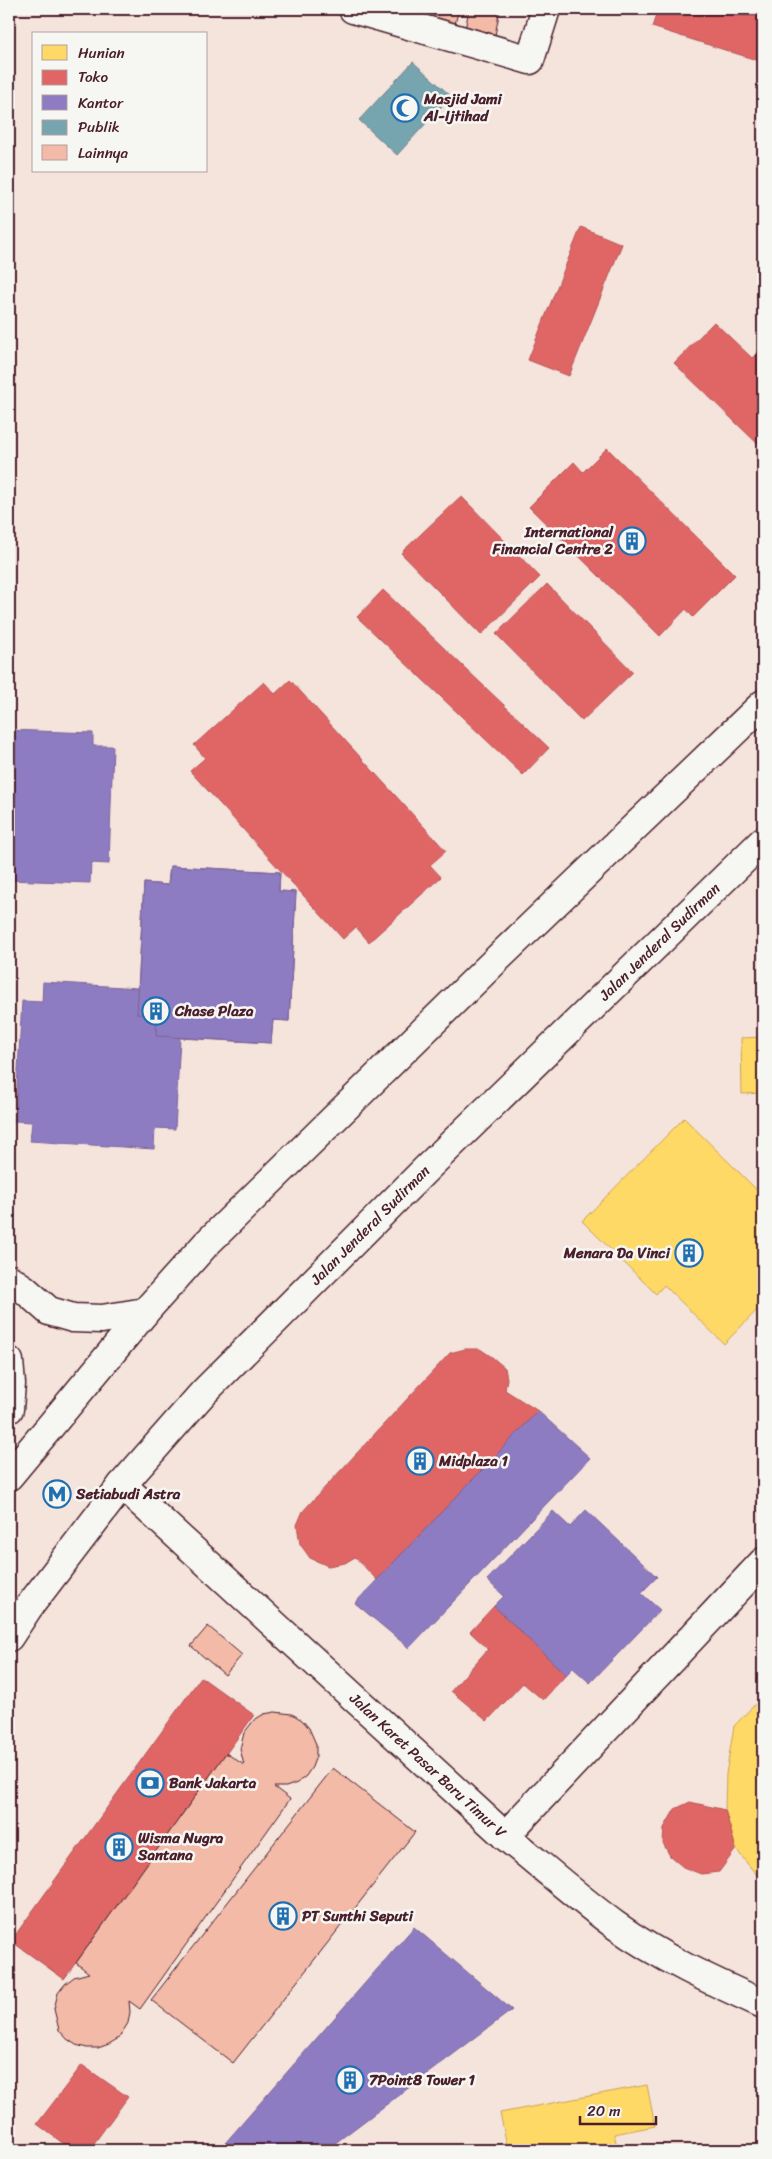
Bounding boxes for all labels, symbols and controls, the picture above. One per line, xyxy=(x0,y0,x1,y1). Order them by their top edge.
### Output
legend xyxy=(32,32,208,172)
text: Hunian xyxy=(78,40,125,66)
text: Toko xyxy=(78,64,109,90)
place label: Masjid Jami Al-Ijtihad xyxy=(423,86,503,129)
text: Kantor xyxy=(78,90,124,116)
mosque icon: Masjid Jami Al-Ijtihad xyxy=(390,93,420,123)
text: Publik xyxy=(78,114,120,140)
text: Lainnya xyxy=(78,140,128,166)
place label: International Financial Centre 2 xyxy=(492,519,614,562)
building icon: International Financial Centre 2 xyxy=(617,526,647,556)
street label: Jalan Jenderal Sudirman xyxy=(592,876,726,1008)
building icon: Chase Plaza xyxy=(141,996,171,1026)
place label: Chase Plaza xyxy=(174,998,254,1024)
street label: Jalan Jenderal Sudirman xyxy=(303,1159,436,1292)
building icon: Menara Da Vinci xyxy=(674,1238,704,1268)
place label: Menara Da Vinci xyxy=(563,1240,671,1266)
building icon: Midplaza 1 xyxy=(405,1446,435,1476)
place label: Midplaza 1 xyxy=(438,1448,509,1474)
metro station icon: Setiabudi Astra xyxy=(42,1479,72,1509)
place label: Setiabudi Astra xyxy=(75,1481,181,1507)
street label: Jalan Karet Pasar Baru Timur V xyxy=(343,1686,513,1845)
bank icon: Bank Jakarta xyxy=(135,1768,165,1798)
place label: Bank Jakarta xyxy=(169,1770,257,1796)
place label: Wisma Nugra Santana xyxy=(137,1825,224,1868)
building icon: Wisma Nugra Santana xyxy=(104,1832,134,1862)
building icon: PT Sunthi Seputi xyxy=(268,1901,298,1931)
place label: PT Sunthi Seputi xyxy=(302,1903,414,1929)
building icon: 7Point8 Tower 1 xyxy=(335,2065,365,2095)
place label: 7Point8 Tower 1 xyxy=(369,2067,476,2093)
scale bar xyxy=(580,2094,656,2126)
text: 20 m xyxy=(587,2098,621,2124)

